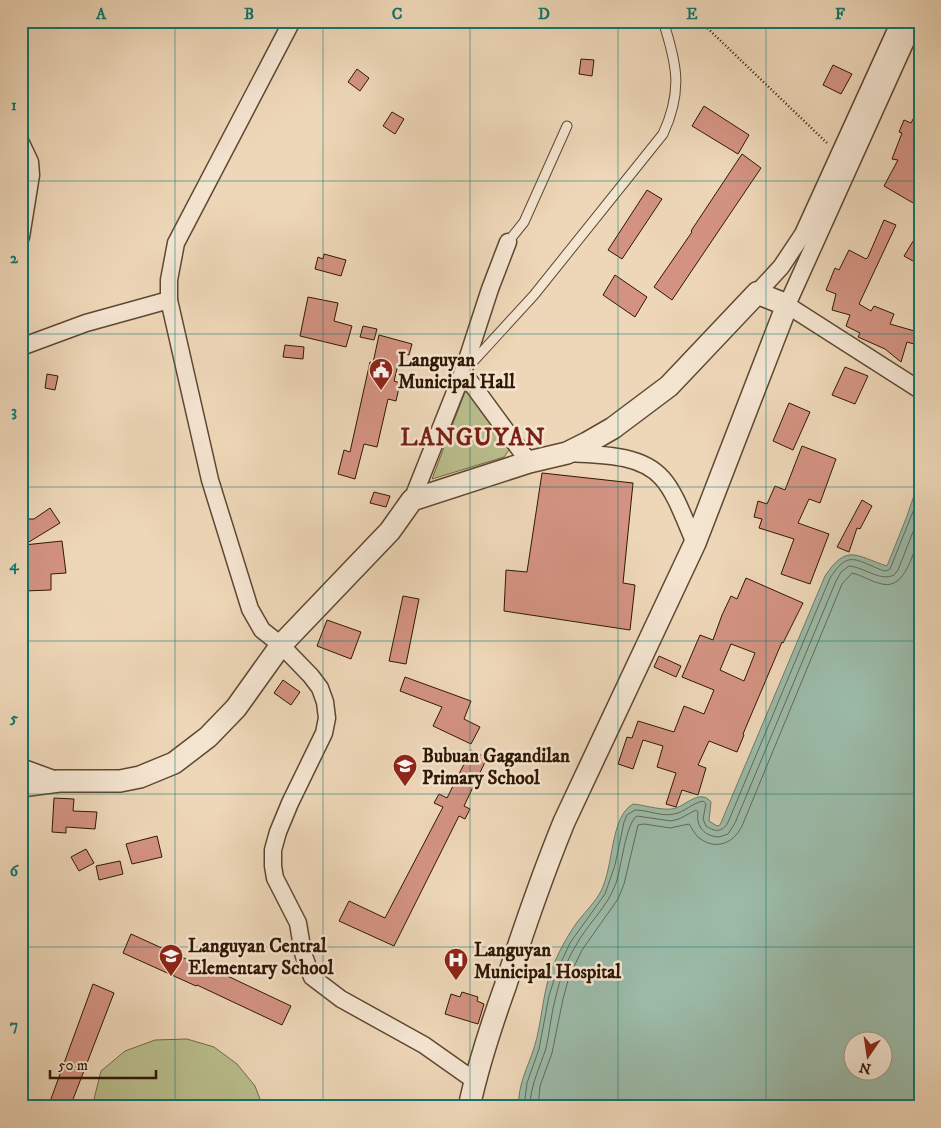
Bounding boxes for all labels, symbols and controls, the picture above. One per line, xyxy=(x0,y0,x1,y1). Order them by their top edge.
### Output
text: A xyxy=(95,4,107,24)
text: B xyxy=(244,4,254,24)
text: C xyxy=(392,4,402,24)
text: D xyxy=(538,4,550,24)
text: E xyxy=(686,4,698,24)
text: F xyxy=(835,4,845,24)
text: 1 xyxy=(11,95,17,115)
text: 2 xyxy=(10,248,19,268)
place label: Languyan Municipal Hall xyxy=(398,349,515,394)
public building icon: Languyan Municipal Hall xyxy=(368,357,394,391)
text: 3 xyxy=(11,401,17,421)
district label: LANGUYAN xyxy=(400,423,546,453)
text: 4 xyxy=(8,555,19,575)
text: 5 xyxy=(9,708,18,728)
place label: Bubuan Gagandilan Primary School xyxy=(422,745,571,790)
school or university icon: Bubuan Gagandilan Primary School xyxy=(392,753,418,787)
text: 6 xyxy=(10,861,20,881)
place label: Languyan Central Elementary School xyxy=(188,935,334,980)
place label: Languyan Municipal Hospital xyxy=(474,939,621,984)
school or university icon: Languyan Central Elementary School xyxy=(158,943,184,977)
hospital icon: Languyan Municipal Hospital xyxy=(443,947,469,981)
text: 7 xyxy=(10,1015,18,1035)
north arrow xyxy=(844,1030,894,1080)
scale bar xyxy=(50,1048,156,1080)
text: 50 m xyxy=(58,1056,88,1075)
text: N xyxy=(857,1058,873,1078)

